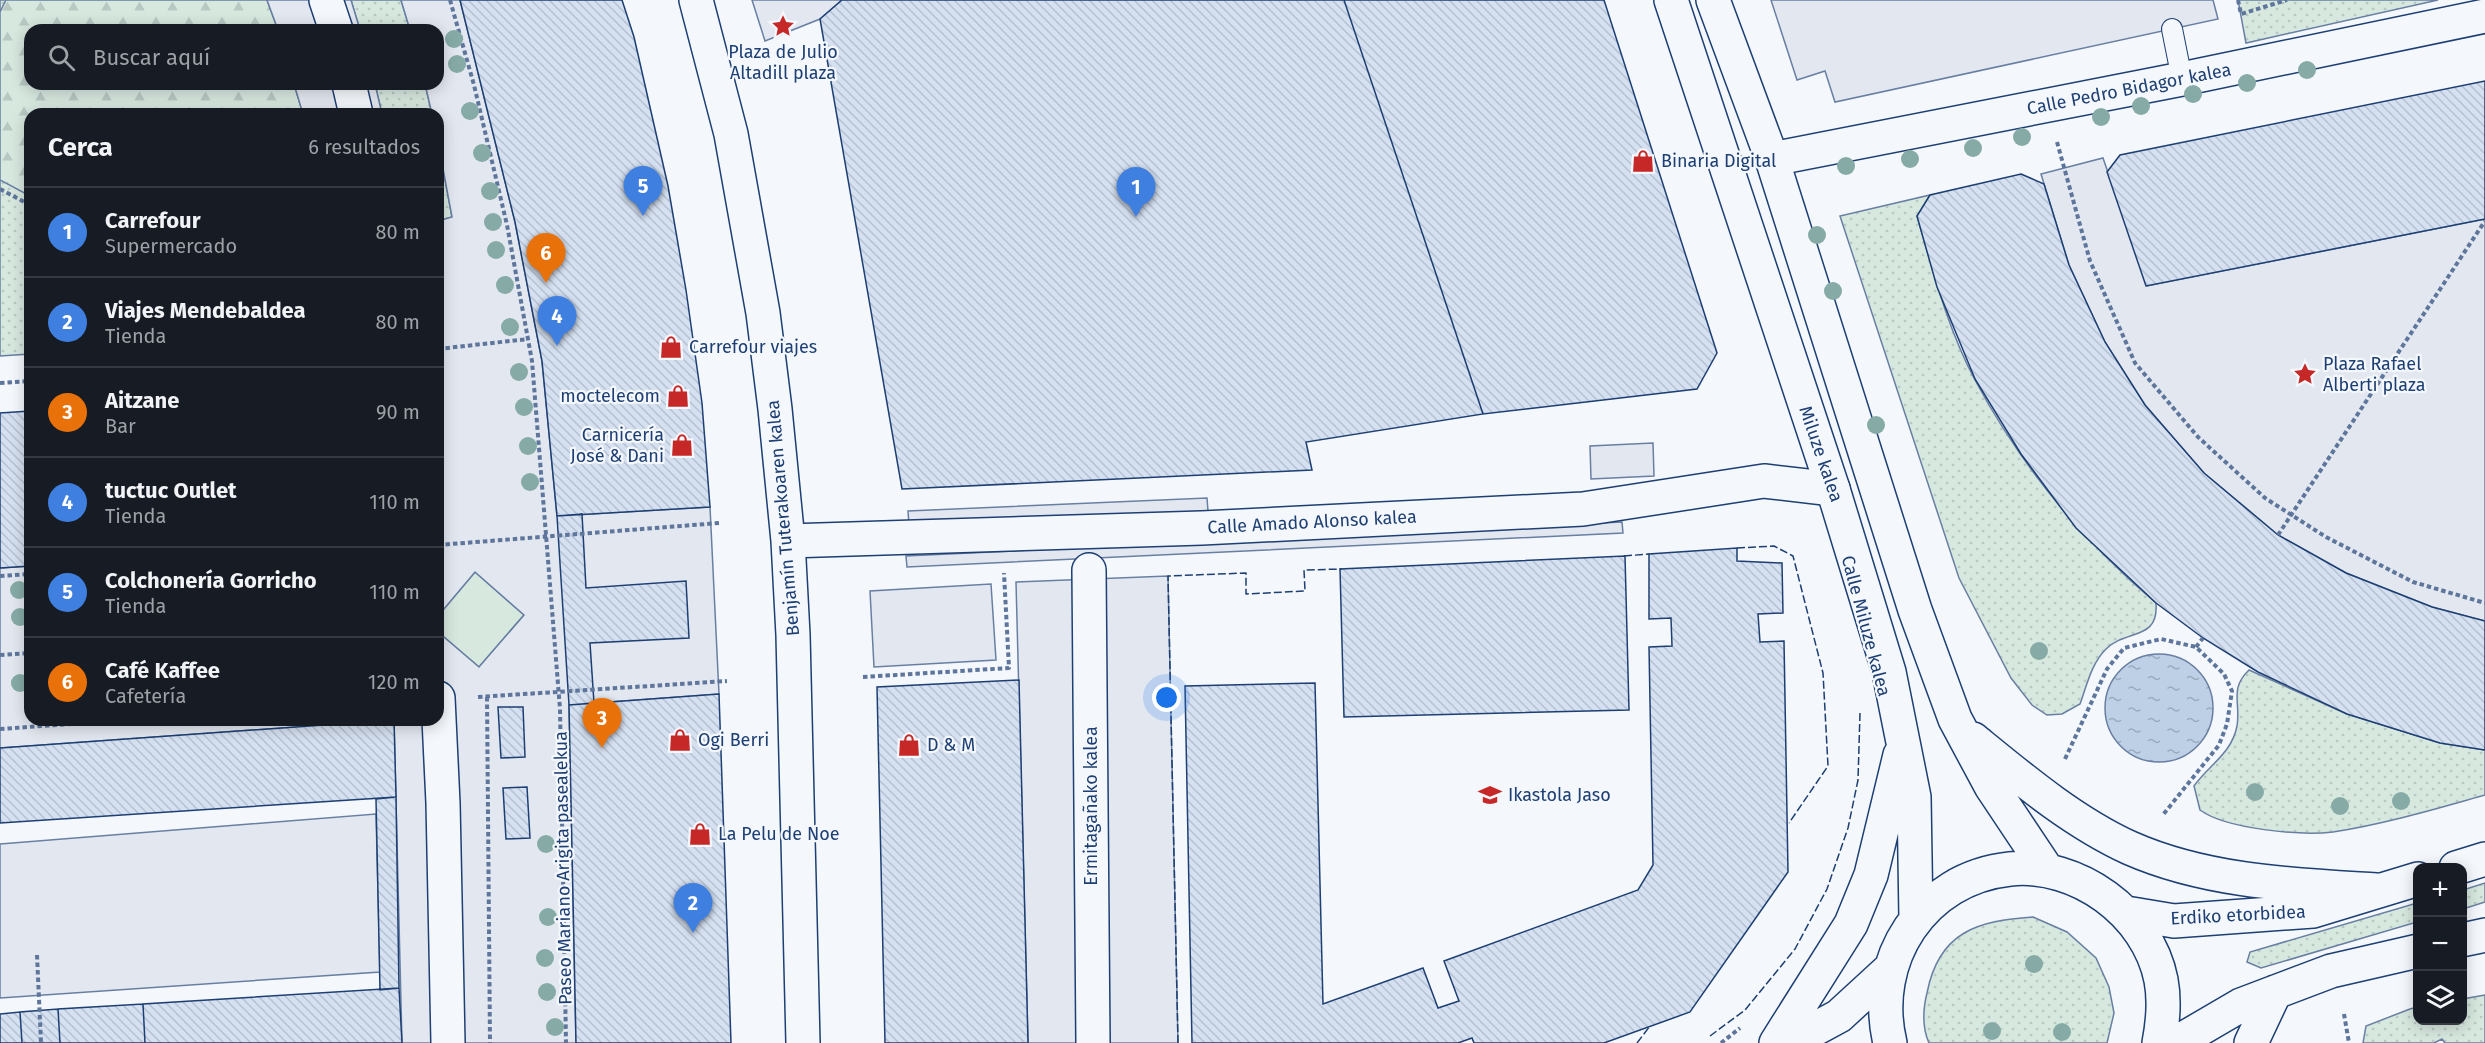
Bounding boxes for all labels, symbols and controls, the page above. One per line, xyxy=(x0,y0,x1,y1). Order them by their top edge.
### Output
place icon: Plaza de Julio Altadill plaza xyxy=(770,13,796,39)
search box xyxy=(24,24,444,90)
icon: search xyxy=(45,41,78,74)
place label: Plaza de Julio Altadill plaza xyxy=(728,41,838,84)
text: Buscar aquí xyxy=(93,44,210,71)
street label: Calle Pedro Bidagor kalea xyxy=(2025,58,2233,120)
text: Cerca xyxy=(48,132,113,163)
text: 6 resultados xyxy=(308,135,420,159)
shop icon: Binaria Digital xyxy=(1630,148,1656,174)
place label: Binaria Digital xyxy=(1661,150,1776,172)
pin: 5 xyxy=(624,166,662,216)
pin: 1 xyxy=(1116,168,1156,217)
text: Carrefour xyxy=(105,207,200,234)
text: 1 xyxy=(63,220,72,244)
text: 80 m xyxy=(375,220,420,244)
text: Supermercado xyxy=(105,234,237,258)
pin: 6 xyxy=(526,234,566,283)
pin: 4 xyxy=(538,296,576,346)
text: Viajes Mendebaldea xyxy=(105,297,306,324)
text: 2 xyxy=(62,310,73,334)
text: 80 m xyxy=(375,310,420,334)
text: Tienda xyxy=(105,324,166,348)
shop icon: Carrefour viajes xyxy=(658,334,684,360)
place label: Carrefour viajes xyxy=(689,336,817,358)
place label: Plaza Rafael Alberti plaza xyxy=(2323,353,2425,396)
place icon: Plaza Rafael Alberti plaza xyxy=(2292,361,2318,387)
shop icon: moctelecom xyxy=(665,383,691,409)
place label: moctelecom xyxy=(560,385,660,407)
text: Aitzane xyxy=(105,387,179,414)
street label: Benjamín Tuterakoaren kalea xyxy=(762,399,804,637)
text: 3 xyxy=(62,400,73,424)
text: 90 m xyxy=(376,400,420,424)
street label: Miluze kalea xyxy=(1794,403,1848,505)
text: Bar xyxy=(105,414,136,438)
place label: Carnicería José & Dani xyxy=(570,424,664,467)
shop icon: Carnicería José & Dani xyxy=(669,432,695,458)
text: tuctuc Outlet xyxy=(105,477,237,504)
text: 4 xyxy=(62,490,73,514)
text: 110 m xyxy=(369,490,420,514)
text: Tienda xyxy=(105,504,166,528)
street label: Calle Amado Alonso kalea xyxy=(1207,506,1417,538)
street label: Calle Miluze kalea xyxy=(1837,553,1895,699)
text: Colchonería Gorricho xyxy=(105,567,317,594)
text: 5 xyxy=(62,580,73,604)
text: 110 m xyxy=(369,580,420,604)
text: Tienda xyxy=(105,594,166,618)
text: Café Kaffee xyxy=(105,657,220,684)
text: 6 xyxy=(62,670,73,694)
text: 120 m xyxy=(368,670,420,694)
your location xyxy=(1152,683,1181,712)
text: Cafetería xyxy=(105,684,186,708)
pin: 3 xyxy=(582,698,622,748)
street label: Ermitagañako kalea xyxy=(1080,726,1102,886)
shop icon: Ogi Berri xyxy=(667,727,693,753)
place label: Ogi Berri xyxy=(698,729,769,751)
street label: Paseo Mariano Arigita pasealekua xyxy=(550,731,576,1005)
shop icon: D & M xyxy=(896,732,922,758)
place label: D & M xyxy=(927,734,975,756)
school or university icon: Ikastola Jaso xyxy=(1477,782,1503,808)
place label: Ikastola Jaso xyxy=(1508,784,1611,806)
shop icon: La Pelu de Noe xyxy=(687,821,713,847)
place label: La Pelu de Noe xyxy=(718,823,840,845)
map controls xyxy=(2413,863,2467,1025)
button: + xyxy=(2413,863,2467,917)
pin: 2 xyxy=(674,884,712,933)
street label: Erdiko etorbidea xyxy=(2170,900,2306,930)
button: − xyxy=(2413,917,2467,971)
button: layers xyxy=(2413,971,2467,1025)

